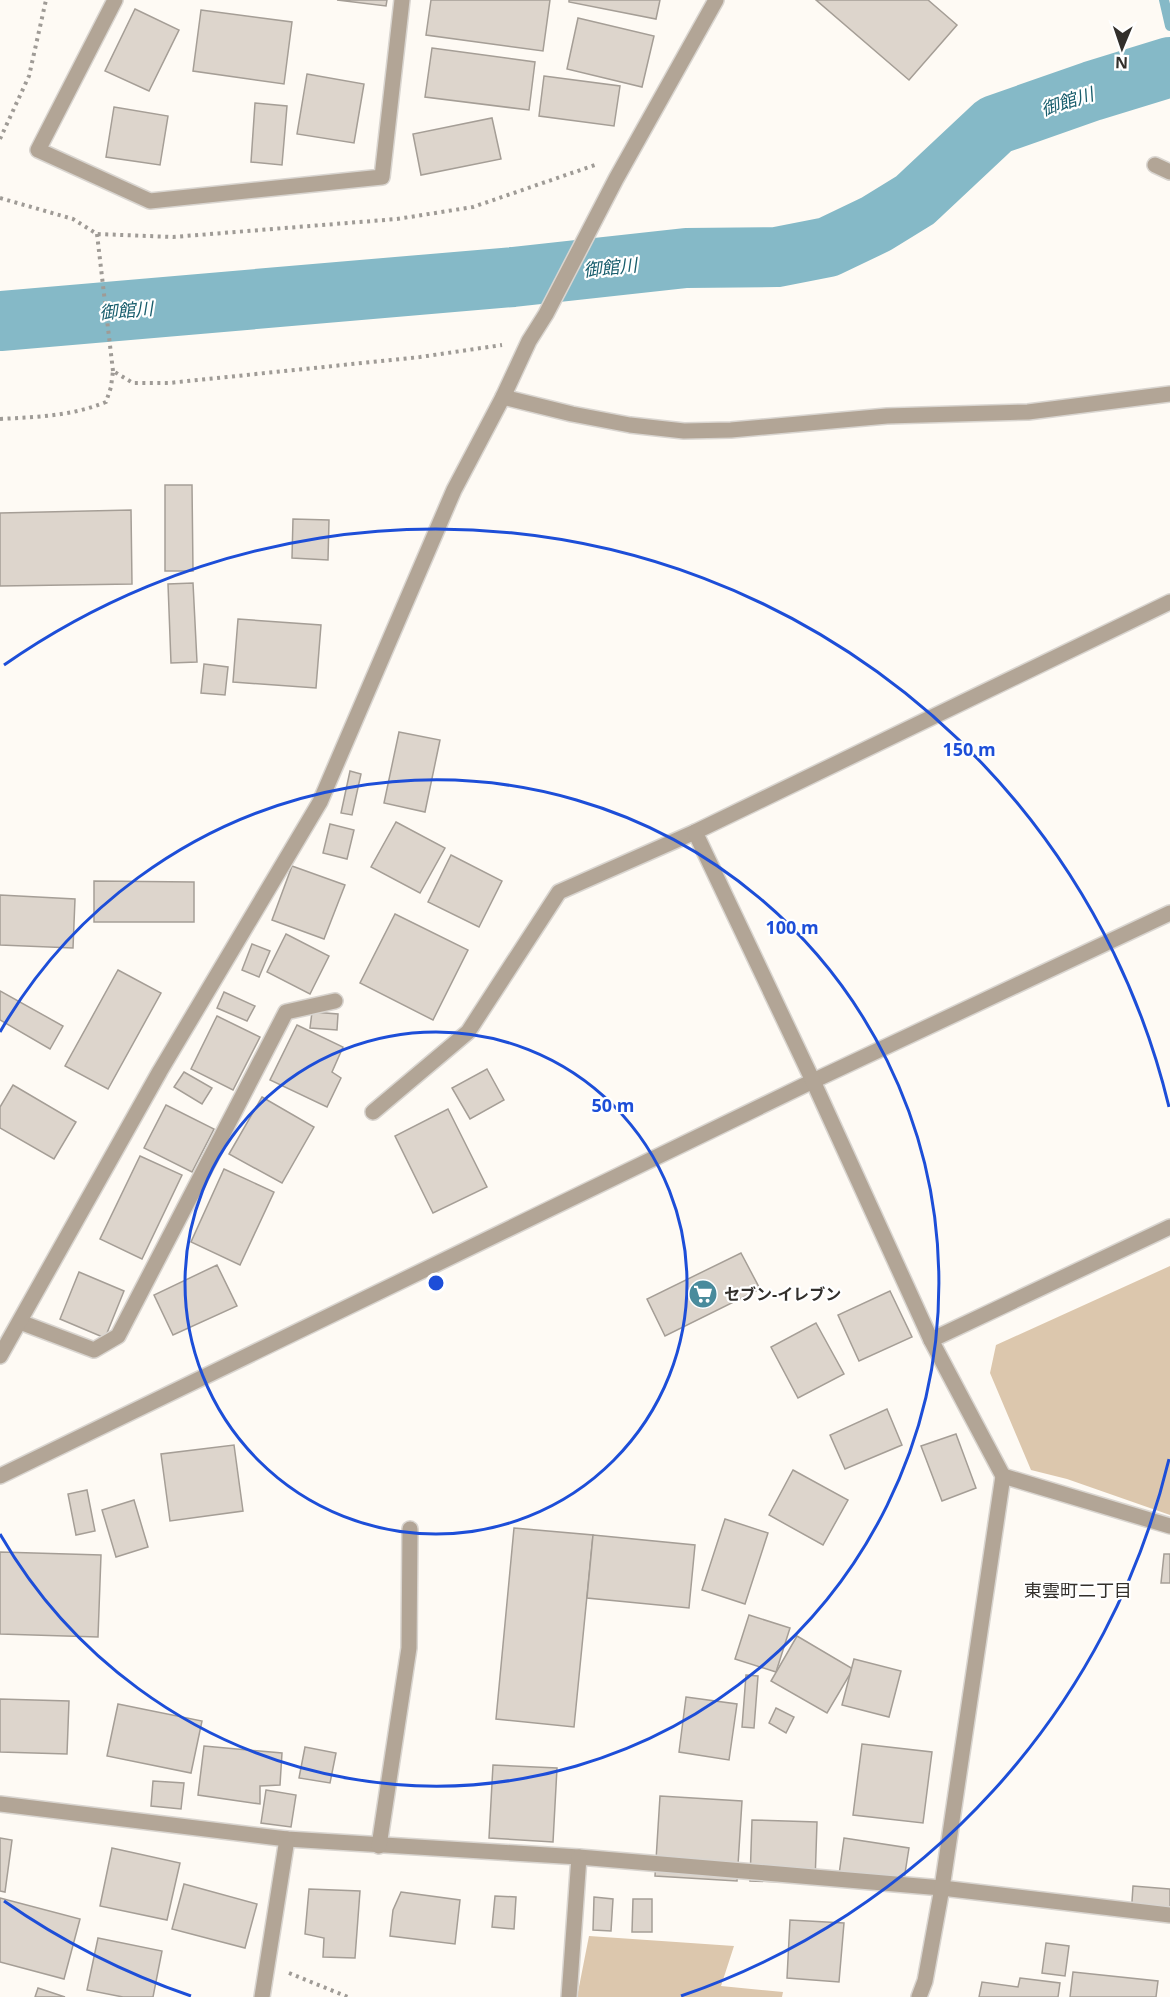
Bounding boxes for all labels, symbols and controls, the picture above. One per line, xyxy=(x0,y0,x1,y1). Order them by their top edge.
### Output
north arrow xyxy=(1092,18,1152,78)
text: N xyxy=(1115,52,1128,74)
water label: 御館川 xyxy=(1038,81,1098,121)
water label: 御館川 xyxy=(582,252,640,282)
water label: 御館川 xyxy=(98,296,156,324)
text: 150 m xyxy=(942,737,996,761)
text: 100 m xyxy=(765,915,819,939)
text: 50 m xyxy=(592,1093,634,1117)
centre of rings xyxy=(426,1273,446,1293)
supermarket icon: セブン-イレブン xyxy=(687,1278,719,1310)
place label: セブン-イレブン xyxy=(724,1283,841,1305)
district label: 東雲町二丁目 xyxy=(1024,1578,1132,1602)

